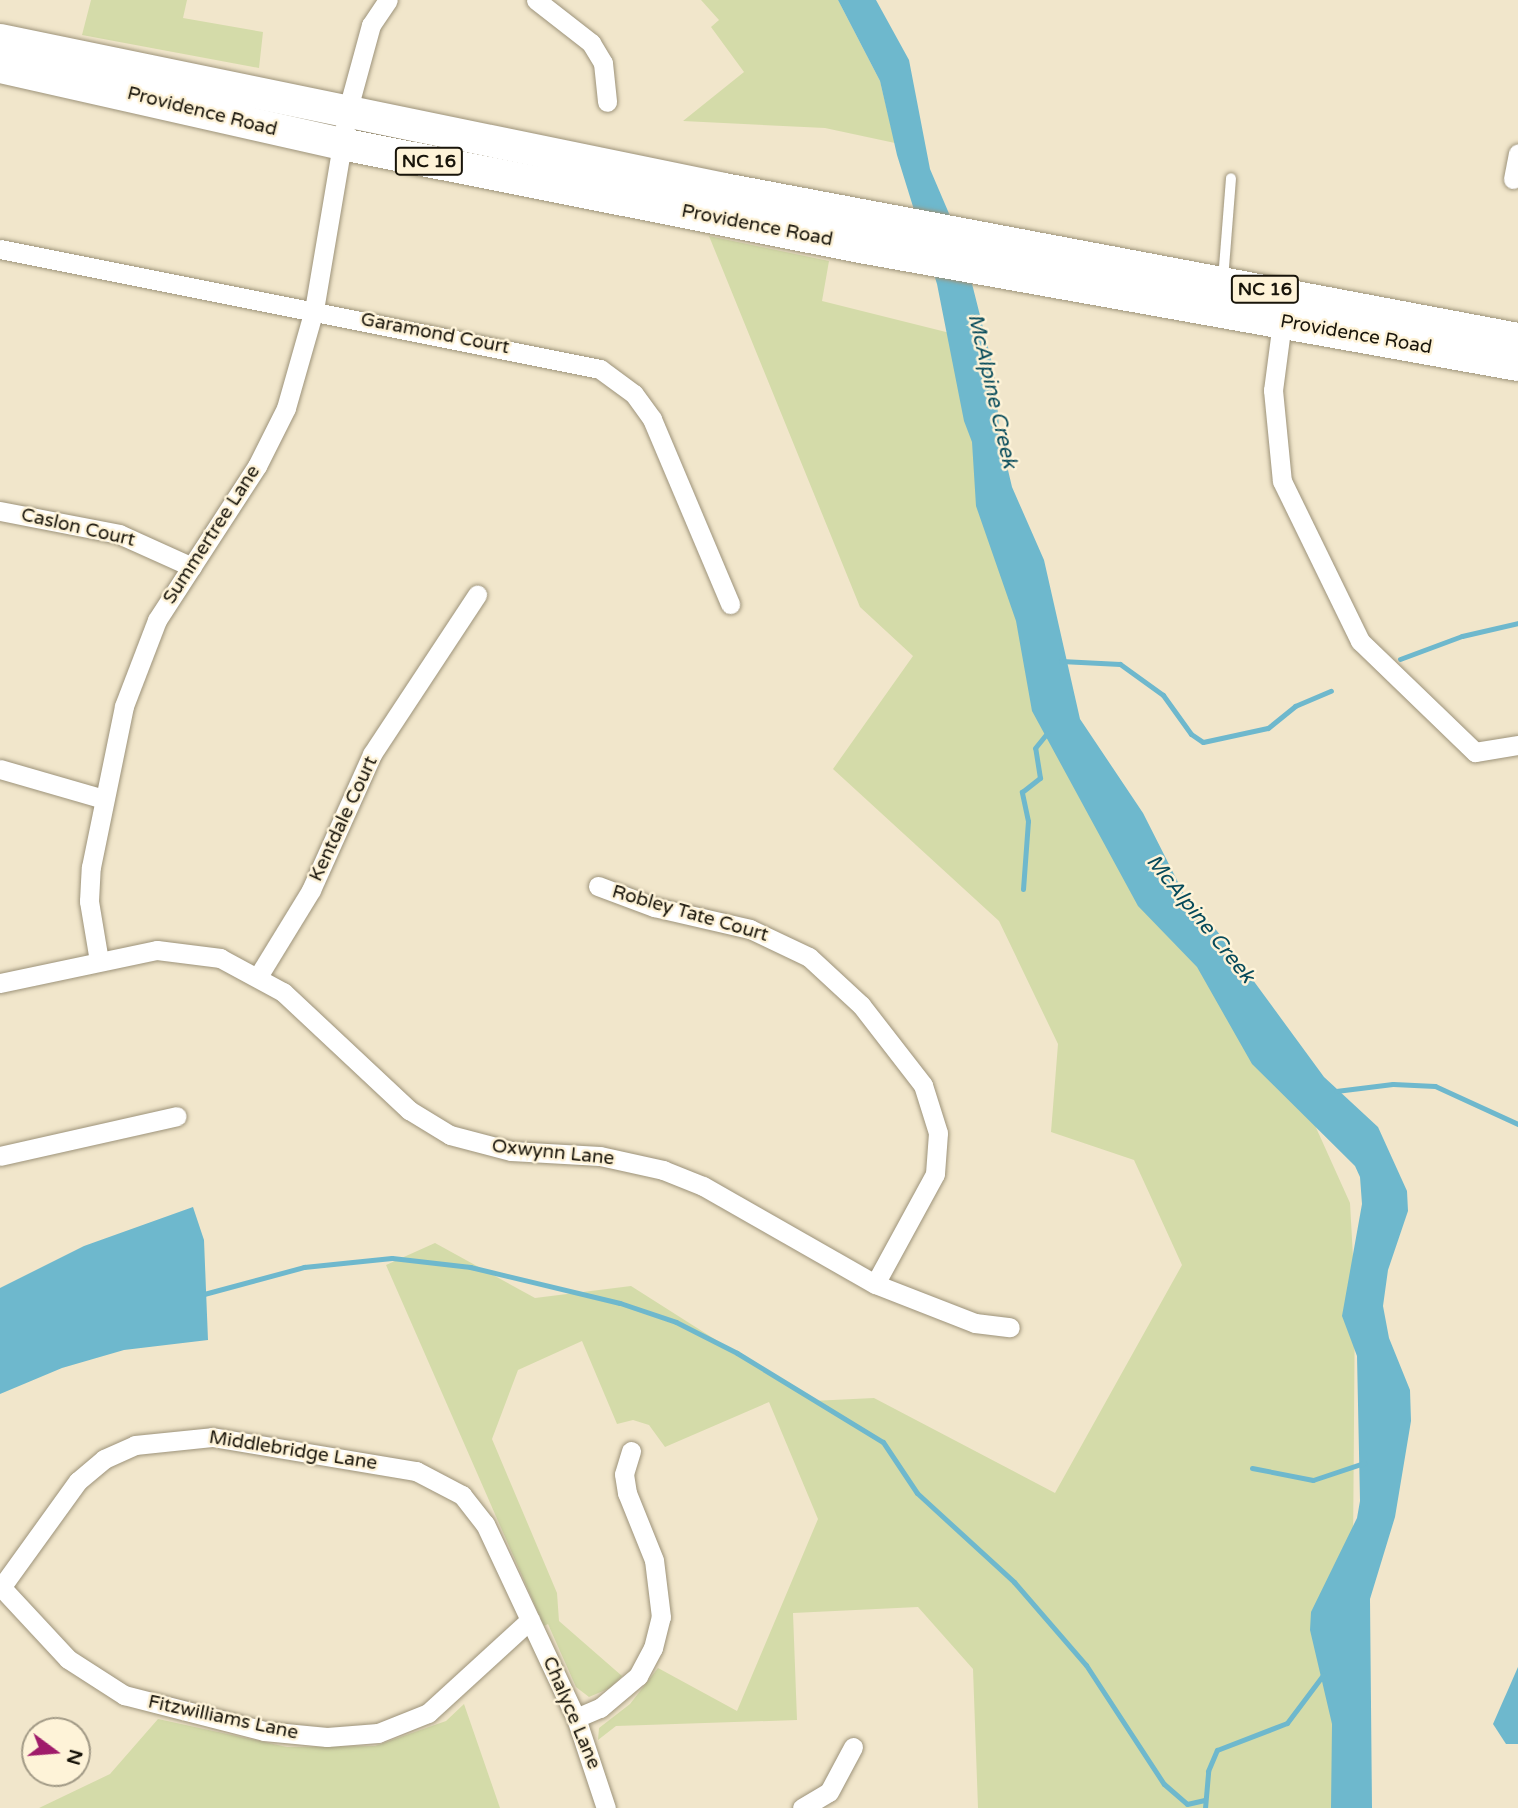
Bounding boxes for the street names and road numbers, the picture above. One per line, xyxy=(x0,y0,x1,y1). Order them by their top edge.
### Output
street label: Providence Road xyxy=(125,82,279,142)
road number: NC 16 xyxy=(394,146,464,176)
street label: Providence Road xyxy=(679,200,835,252)
road number: NC 16 xyxy=(1230,274,1300,304)
street label: Garamond Court xyxy=(359,308,511,360)
street label: Providence Road xyxy=(1278,310,1434,360)
street label: Summertree Lane xyxy=(159,461,265,609)
street label: Caslon Court xyxy=(19,504,137,552)
street label: Kentdale Court xyxy=(305,753,383,885)
street label: Robley Tate Court xyxy=(609,881,771,947)
street label: Oxwynn Lane xyxy=(491,1135,615,1171)
street label: Middlebridge Lane xyxy=(207,1426,379,1476)
street label: Chalyce Lane xyxy=(537,1653,605,1773)
street label: Fitzwilliams Lane xyxy=(146,1691,300,1745)

